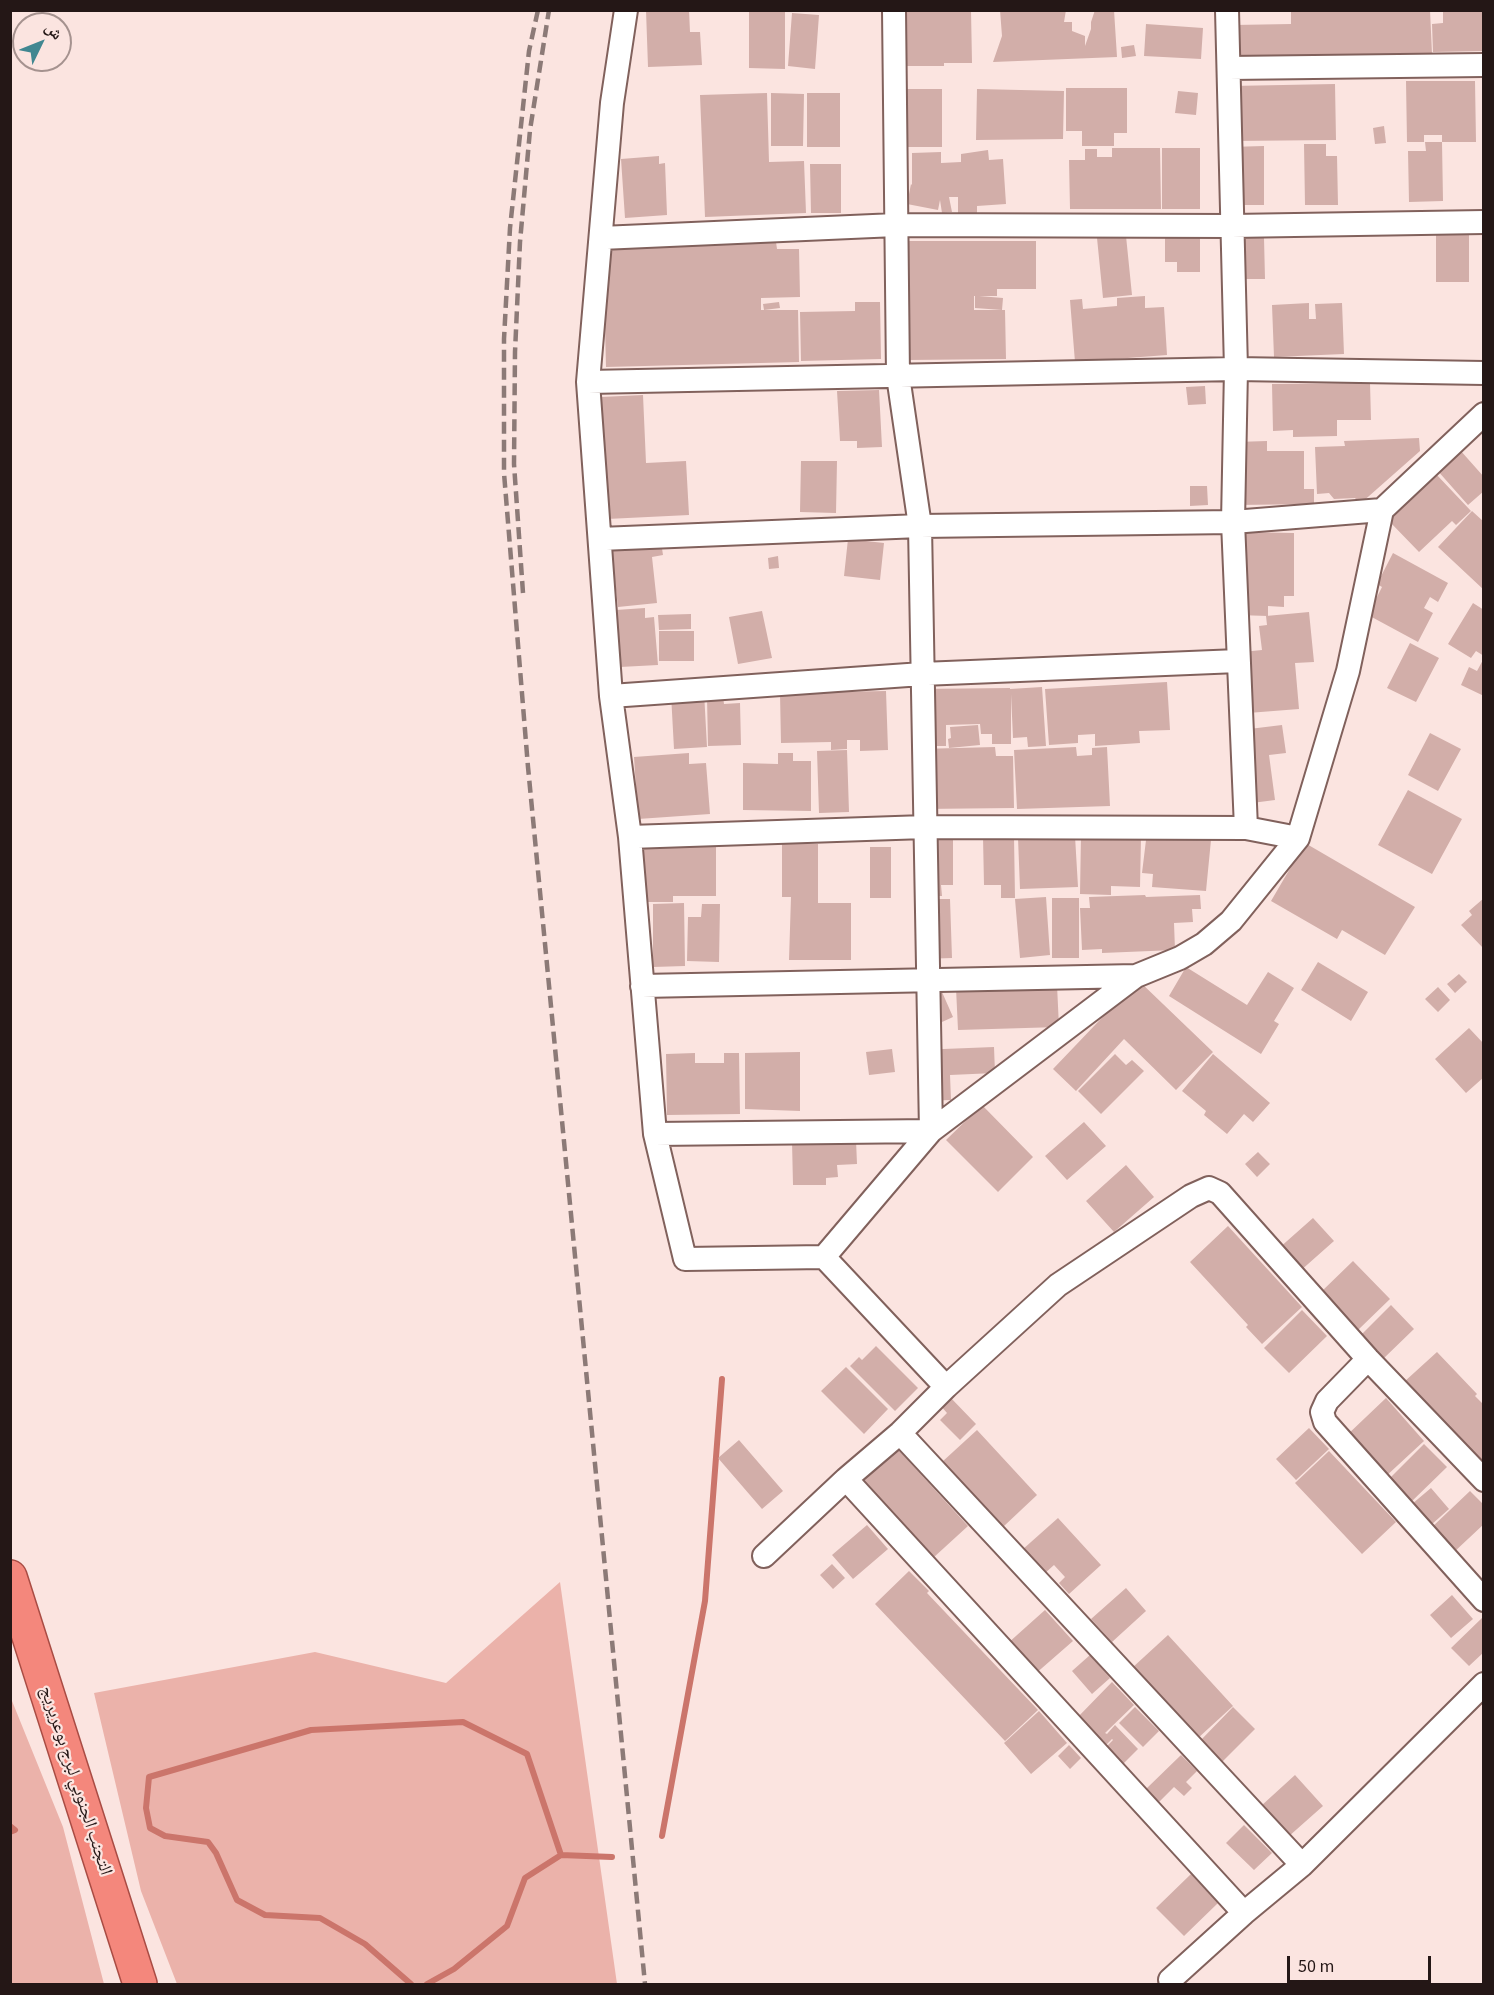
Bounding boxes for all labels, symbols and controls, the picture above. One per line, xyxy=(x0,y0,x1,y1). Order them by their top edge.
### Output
north arrow xyxy=(12,12,72,72)
text: ش xyxy=(40,17,68,45)
street label: التجنب الجنوبي لبرج بوعريريج xyxy=(34,1684,116,1878)
scale bar xyxy=(1290,1944,1434,1982)
text: 50 m xyxy=(1298,1954,1334,1979)

